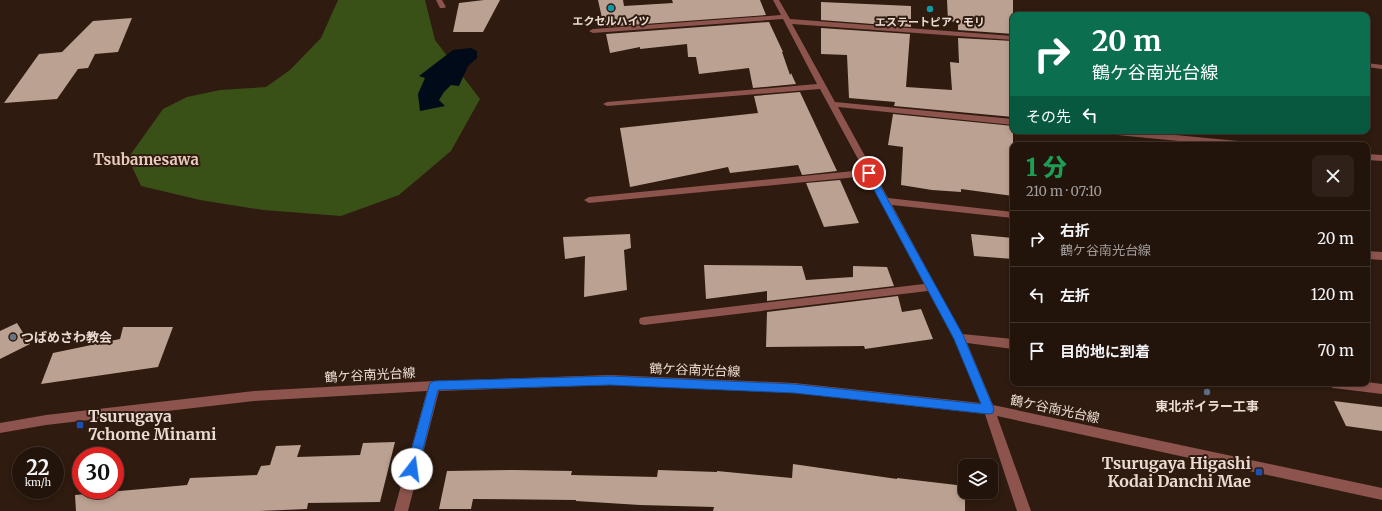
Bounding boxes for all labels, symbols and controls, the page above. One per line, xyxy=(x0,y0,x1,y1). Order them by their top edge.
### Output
marker: エクセルハイツ xyxy=(606,3,616,13)
marker: エステートピア・モリ xyxy=(925,4,935,14)
place label: エクセルハイツ xyxy=(573,14,649,28)
place label: エステートピア・モリ xyxy=(875,15,985,29)
text: 20 m xyxy=(1092,23,1161,59)
icon: right xyxy=(1026,28,1078,80)
text: 鶴ケ谷南光台線 xyxy=(1092,61,1218,84)
icon: left xyxy=(1079,104,1101,126)
text: その先 xyxy=(1026,107,1071,126)
district label: Tsubamesawa xyxy=(93,150,199,169)
text: 1 分 xyxy=(1026,152,1067,183)
button: close xyxy=(1312,155,1354,197)
pin xyxy=(852,156,886,190)
icon: arrive xyxy=(858,162,880,184)
text: 210 m · 07:10 xyxy=(1026,183,1102,200)
text: 右折 xyxy=(1060,221,1090,240)
icon: right xyxy=(1026,228,1048,250)
text: 20 m xyxy=(1317,229,1354,248)
text: 鶴ケ谷南光台線 xyxy=(1060,242,1151,259)
icon: left xyxy=(1026,284,1048,306)
text: 120 m xyxy=(1311,285,1354,304)
text: 左折 xyxy=(1060,286,1090,305)
place label: つばめさわ教会 xyxy=(21,329,112,346)
marker: つばめさわ教会 xyxy=(8,332,18,342)
icon: arrive xyxy=(1026,340,1048,362)
text: 70 m xyxy=(1318,341,1354,360)
text: 目的地に到着 xyxy=(1060,342,1150,361)
street label: 鶴ケ谷南光台線 xyxy=(649,360,741,380)
street label: 鶴ケ谷南光台線 xyxy=(324,364,416,386)
marker: 東北ボイラー工事 xyxy=(1202,387,1212,397)
street label: 鶴ケ谷南光台線 xyxy=(1009,391,1101,427)
place label: 東北ボイラー工事 xyxy=(1155,398,1259,415)
place label: Tsurugaya 7chome Minami xyxy=(88,406,217,444)
marker: Tsurugaya 7chome Minami xyxy=(75,420,85,430)
speed limit sign: 30 xyxy=(72,447,124,499)
position arrow xyxy=(391,448,433,490)
place label: Tsurugaya Higashi Kodai Danchi Mae xyxy=(1102,453,1252,491)
text: 22 xyxy=(26,455,50,480)
map controls xyxy=(958,459,998,499)
button: layers xyxy=(958,459,998,499)
marker: Tsurugaya Higashi Kodai Danchi Mae xyxy=(1254,467,1264,477)
text: km/h xyxy=(25,476,51,489)

